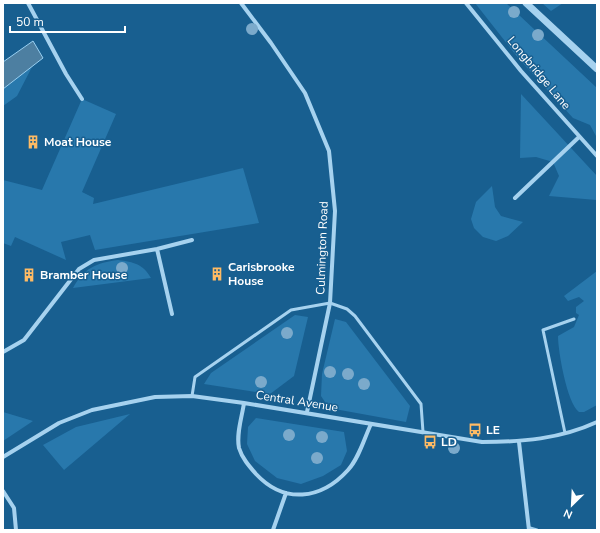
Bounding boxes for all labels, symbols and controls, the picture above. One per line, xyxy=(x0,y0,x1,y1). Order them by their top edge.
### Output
scale bar xyxy=(10,8,125,34)
text: 50 m xyxy=(16,14,44,30)
street label: Longbridge Lane xyxy=(504,33,574,113)
building icon: Moat House xyxy=(25,134,41,150)
place label: Moat House xyxy=(44,134,112,150)
street label: Culmington Road xyxy=(312,201,332,295)
place label: Carisbrooke House xyxy=(228,259,295,289)
building icon: Carisbrooke House xyxy=(209,266,225,282)
building icon: Bramber House xyxy=(21,267,37,283)
place label: Bramber House xyxy=(40,267,128,283)
street label: Central Avenue xyxy=(255,387,339,415)
bus stop icon: LE xyxy=(467,422,483,438)
place label: LE xyxy=(486,422,500,438)
bus stop icon: LD xyxy=(422,434,438,450)
place label: LD xyxy=(441,434,457,450)
north arrow xyxy=(552,485,592,525)
text: N xyxy=(561,505,575,522)

